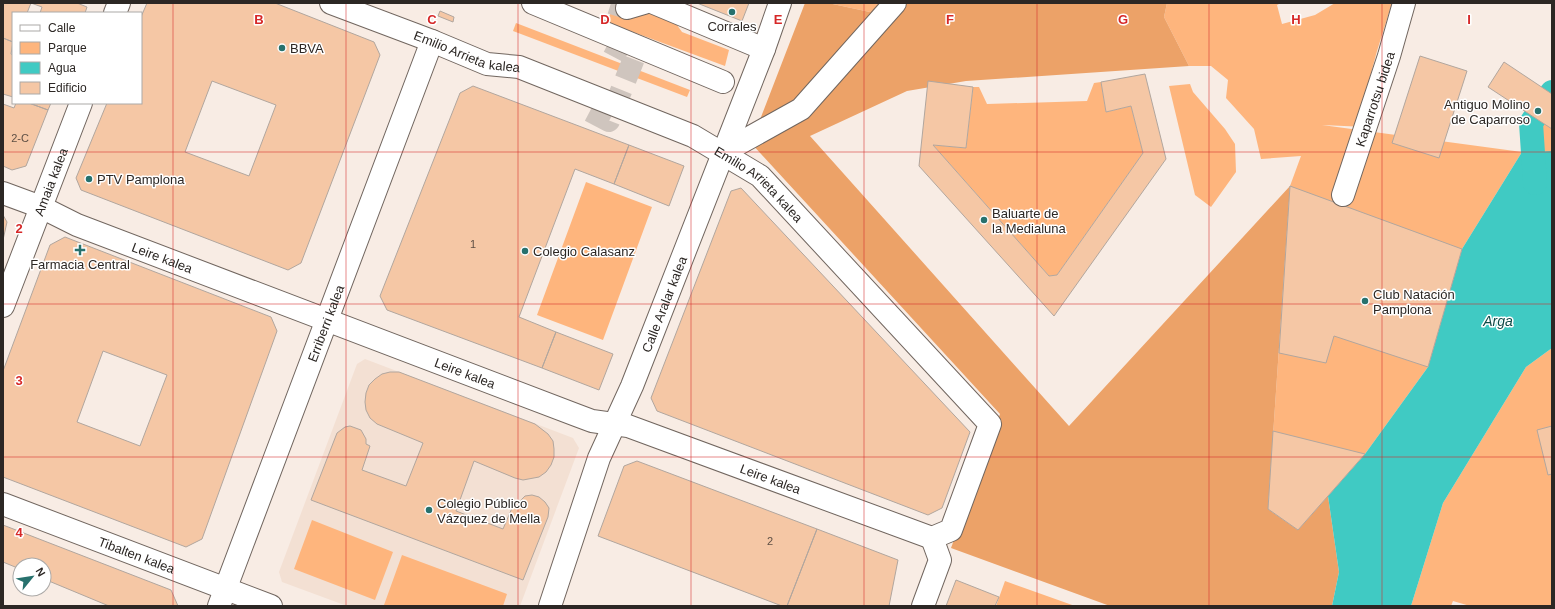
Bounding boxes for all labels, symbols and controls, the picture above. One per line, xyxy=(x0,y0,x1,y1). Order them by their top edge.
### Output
marker: Corrales xyxy=(727,7,737,17)
legend xyxy=(12,12,142,104)
text: B xyxy=(254,12,264,27)
text: C xyxy=(427,12,437,27)
text: D xyxy=(600,12,610,27)
text: E xyxy=(774,12,783,27)
text: F xyxy=(946,12,954,27)
text: G xyxy=(1118,12,1128,27)
text: H xyxy=(1291,12,1301,27)
text: I xyxy=(1467,12,1471,27)
place label: Corrales xyxy=(707,19,757,34)
text: Calle xyxy=(48,21,76,35)
street label: Emilio Arrieta kalea xyxy=(412,28,521,75)
text: Parque xyxy=(48,41,87,55)
place label: BBVA xyxy=(290,41,324,56)
marker: BBVA xyxy=(277,43,287,53)
street label: Kaparrotsu bidea xyxy=(1353,49,1398,149)
text: Agua xyxy=(48,61,76,75)
text: Edificio xyxy=(48,81,87,95)
place label: Antiguo Molino de Caparroso xyxy=(1444,97,1530,127)
marker: Antiguo Molino de Caparroso xyxy=(1533,106,1543,116)
house number: 2-C xyxy=(11,132,29,144)
street label: Emilio Arrieta kalea xyxy=(712,144,806,226)
street label: Amaia kalea xyxy=(31,145,71,218)
place label: PTV Pamplona xyxy=(97,172,185,187)
marker: PTV Pamplona xyxy=(84,174,94,184)
place label: Baluarte de la Medialuna xyxy=(992,206,1066,236)
marker: Baluarte de la Medialuna xyxy=(979,215,989,225)
text: 2 xyxy=(15,221,23,236)
house number: 1 xyxy=(470,238,476,250)
street label: Leire kalea xyxy=(130,240,195,277)
place label: Colegio Calasanz xyxy=(533,244,635,259)
marker: Farmacia Central xyxy=(75,245,85,255)
marker: Colegio Calasanz xyxy=(520,246,530,256)
street label: Calle Aralar kalea xyxy=(639,253,690,355)
place label: Farmacia Central xyxy=(30,257,130,272)
street label: Erriberri kalea xyxy=(305,282,348,364)
place label: Club Natación Pamplona xyxy=(1373,287,1455,317)
marker: Club Natación Pamplona xyxy=(1360,296,1370,306)
water label: Arga xyxy=(1482,313,1513,329)
street label: Leire kalea xyxy=(432,355,498,392)
text: 3 xyxy=(15,373,23,388)
street label: Leire kalea xyxy=(738,461,804,497)
place label: Colegio Público Vázquez de Mella xyxy=(437,496,541,526)
marker: Colegio Público Vázquez de Mella xyxy=(424,505,434,515)
text: 4 xyxy=(15,525,23,540)
street label: Tibalten kalea xyxy=(96,534,177,577)
house number: 2 xyxy=(767,535,773,547)
north arrow xyxy=(12,557,52,597)
text: N xyxy=(33,566,48,578)

